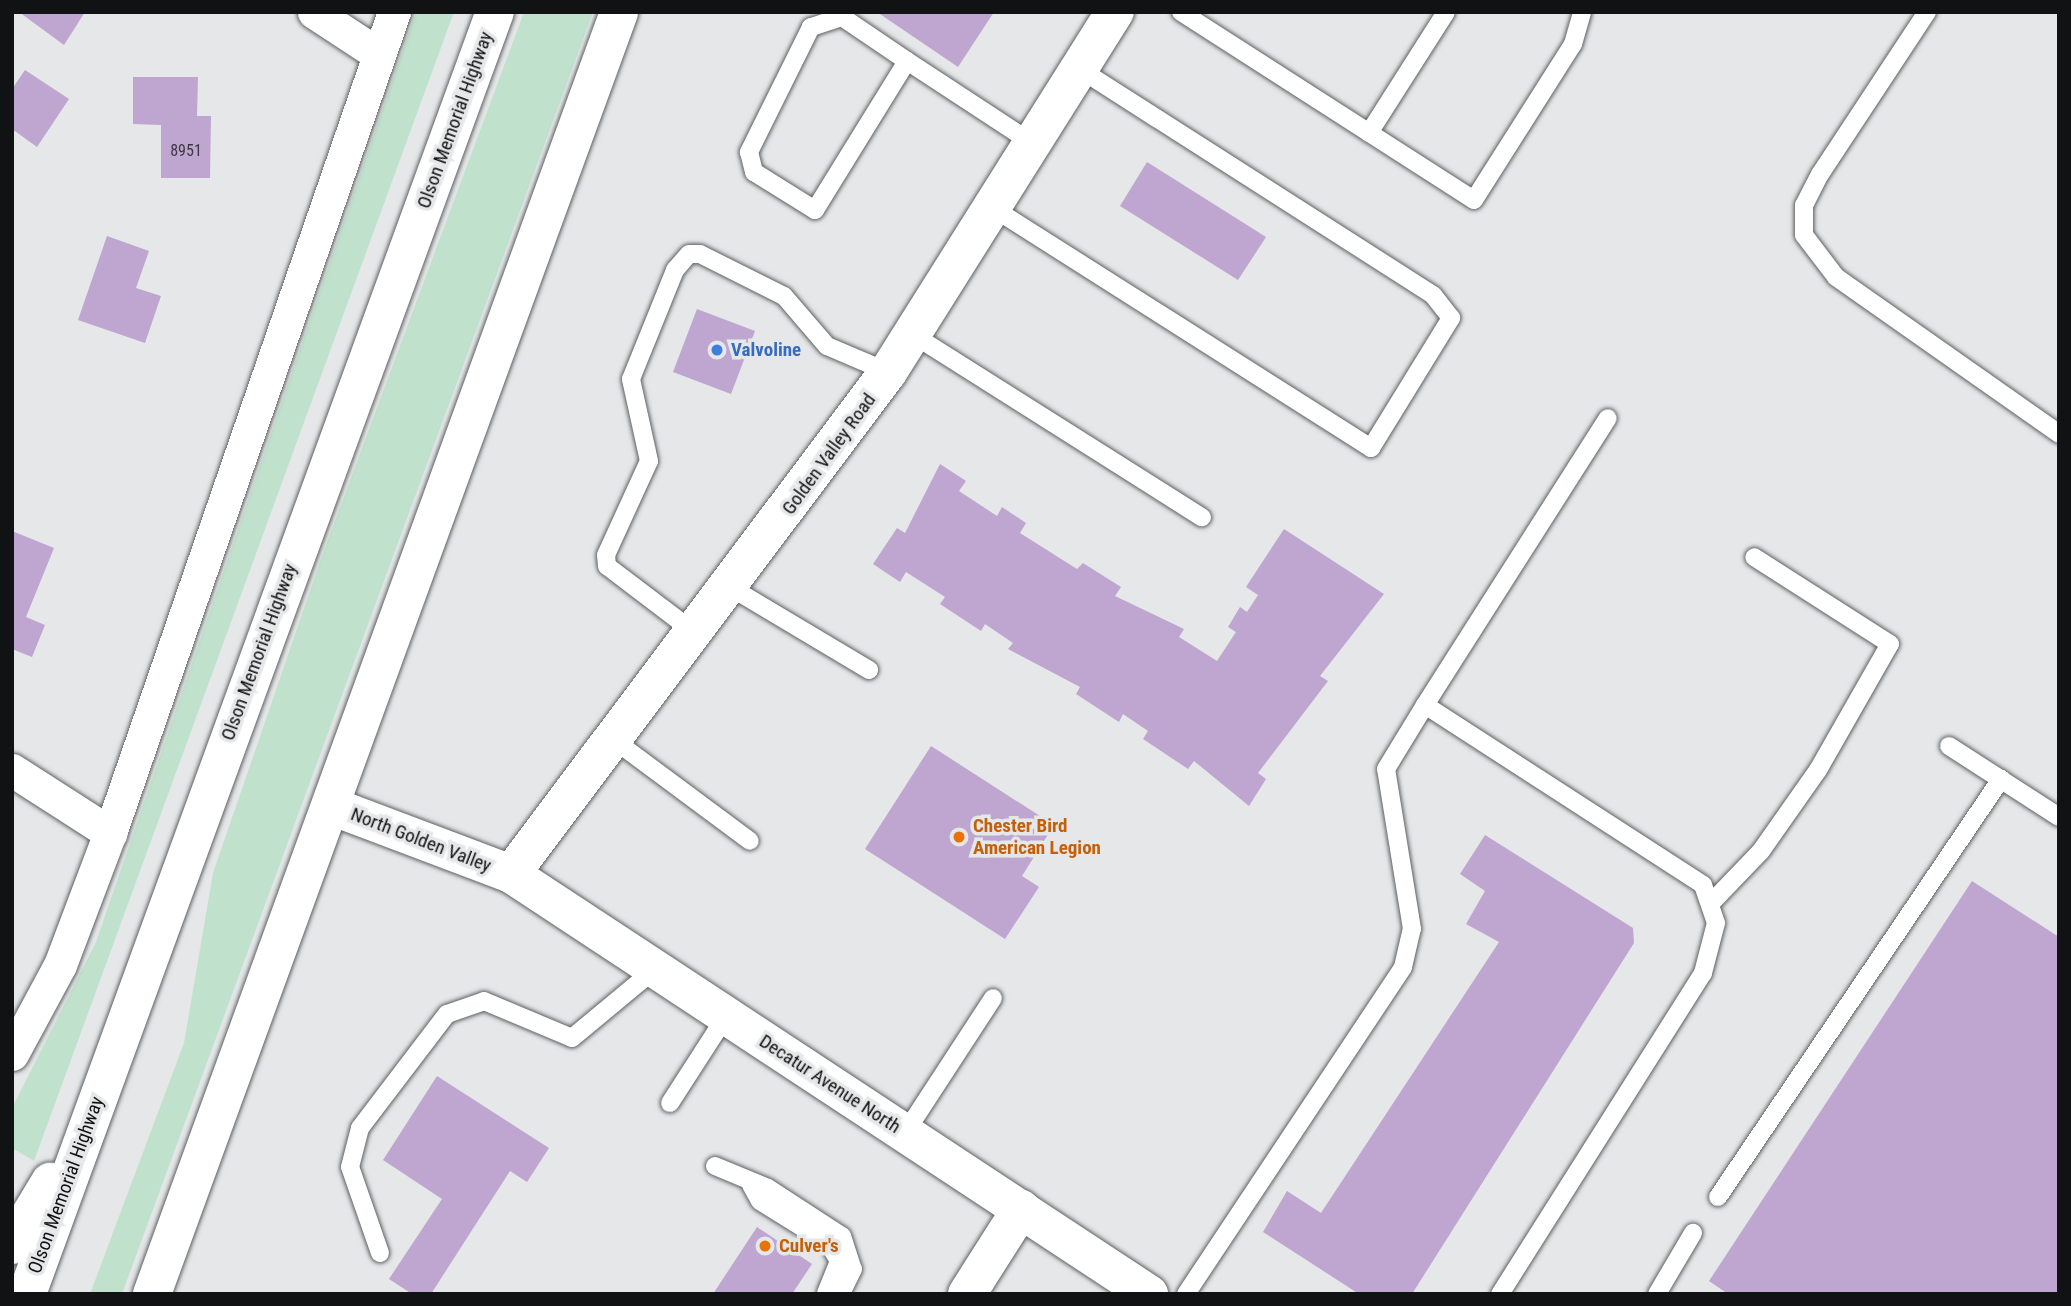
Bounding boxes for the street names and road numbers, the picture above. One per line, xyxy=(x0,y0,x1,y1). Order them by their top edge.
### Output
street label: Olson Memorial Highway xyxy=(412,28,498,212)
street label: Golden Valley Road xyxy=(777,389,881,519)
street label: Olson Memorial Highway xyxy=(216,560,302,744)
street label: North Golden Valley xyxy=(348,803,494,877)
street label: Decatur Avenue North xyxy=(755,1030,905,1138)
street label: Olson Memorial Highway xyxy=(23,1093,109,1277)

